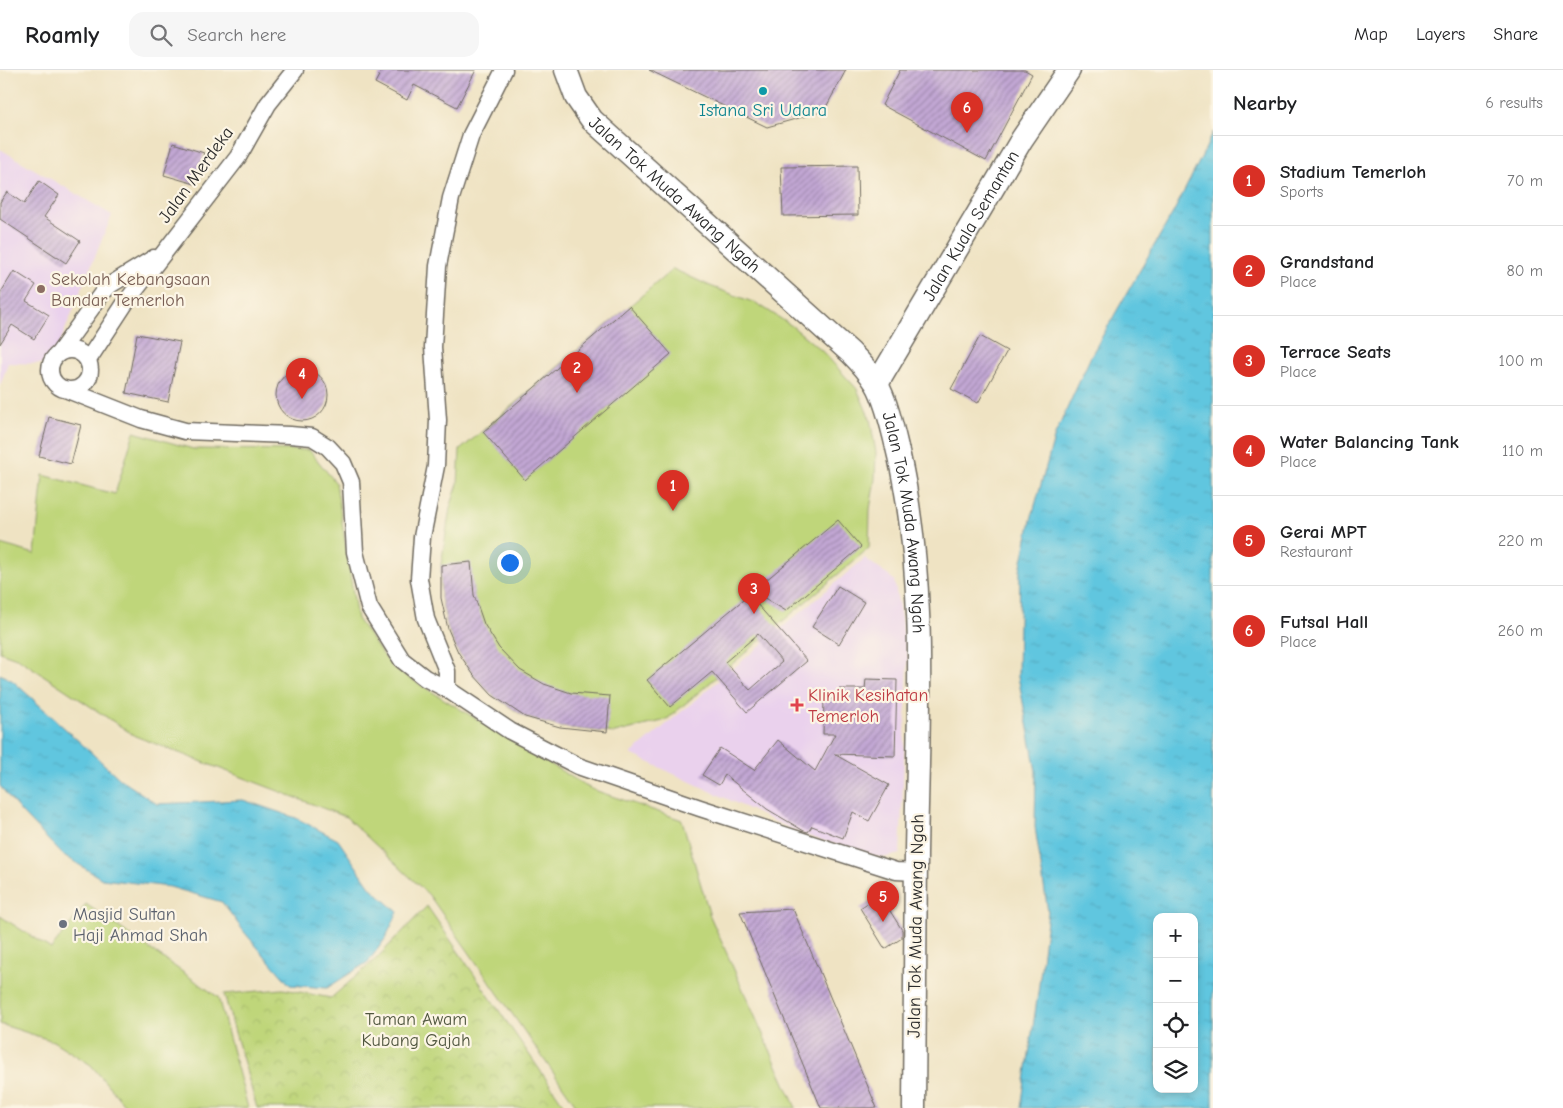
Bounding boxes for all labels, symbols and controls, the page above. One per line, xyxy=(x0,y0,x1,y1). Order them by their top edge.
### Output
search box xyxy=(129,12,479,57)
text: Roamly xyxy=(25,21,99,49)
icon: search xyxy=(147,21,175,49)
text: Search here xyxy=(187,24,286,46)
text: Map xyxy=(1354,24,1388,45)
text: Layers xyxy=(1416,24,1465,45)
text: Share xyxy=(1493,24,1538,45)
marker: Istana Sri Udara xyxy=(757,85,769,97)
text: Nearby xyxy=(1233,91,1297,115)
pin: 6 xyxy=(951,92,983,133)
text: 6 results xyxy=(1485,94,1543,112)
place label: Istana Sri Udara xyxy=(699,100,827,121)
street label: Jalan Tok Muda Awang Ngah xyxy=(584,112,765,277)
street label: Jalan Merdeka xyxy=(154,123,238,227)
street label: Jalan Kuala Semantan xyxy=(918,146,1023,305)
text: Stadium Temerloh xyxy=(1280,161,1426,183)
text: 1 xyxy=(1246,172,1252,190)
text: 70 m xyxy=(1507,172,1543,190)
text: Sports xyxy=(1280,183,1323,201)
text: Grandstand xyxy=(1280,251,1374,273)
text: 2 xyxy=(1245,262,1253,280)
text: 80 m xyxy=(1506,262,1543,280)
place label: Sekolah Kebangsaan Bandar Temerloh xyxy=(51,269,210,311)
text: Place xyxy=(1280,273,1316,291)
marker: Sekolah Kebangsaan Bandar Temerloh xyxy=(35,283,47,295)
text: Terrace Seats xyxy=(1280,341,1391,363)
pin: 2 xyxy=(561,352,593,393)
text: 3 xyxy=(1245,352,1253,370)
text: 100 m xyxy=(1499,352,1543,370)
pin: 4 xyxy=(286,358,318,399)
text: Place xyxy=(1280,363,1316,381)
street label: Jalan Tok Muda Awang Ngah xyxy=(878,409,929,634)
text: Water Balancing Tank xyxy=(1280,431,1459,453)
text: 4 xyxy=(1245,442,1253,460)
text: 110 m xyxy=(1502,442,1543,460)
text: Place xyxy=(1280,453,1316,471)
pin: 1 xyxy=(657,470,689,511)
text: Gerai MPT xyxy=(1280,521,1367,543)
text: 5 xyxy=(1245,532,1253,550)
text: 220 m xyxy=(1498,532,1543,550)
text: Restaurant xyxy=(1280,543,1352,561)
your location xyxy=(497,550,523,576)
pin: 3 xyxy=(738,573,770,614)
text: Futsal Hall xyxy=(1280,611,1368,633)
text: 6 xyxy=(1245,622,1253,640)
text: 260 m xyxy=(1498,622,1543,640)
text: Place xyxy=(1280,633,1316,651)
place label: Klinik Kesihatan Temerloh xyxy=(808,685,928,727)
marker: Klinik Kesihatan Temerloh xyxy=(790,698,804,712)
street label: Jalan Tok Muda Awang Ngah xyxy=(904,814,928,1038)
pin: 5 xyxy=(867,881,899,922)
place label: Masjid Sultan Haji Ahmad Shah xyxy=(73,904,208,946)
map controls xyxy=(1153,913,1198,1093)
button: + xyxy=(1153,913,1198,958)
marker: Masjid Sultan Haji Ahmad Shah xyxy=(57,918,69,930)
button: − xyxy=(1153,958,1198,1003)
button: locate xyxy=(1153,1003,1198,1048)
park label: Taman Awam Kubang Gajah xyxy=(361,1009,471,1051)
button: layers xyxy=(1153,1048,1198,1093)

